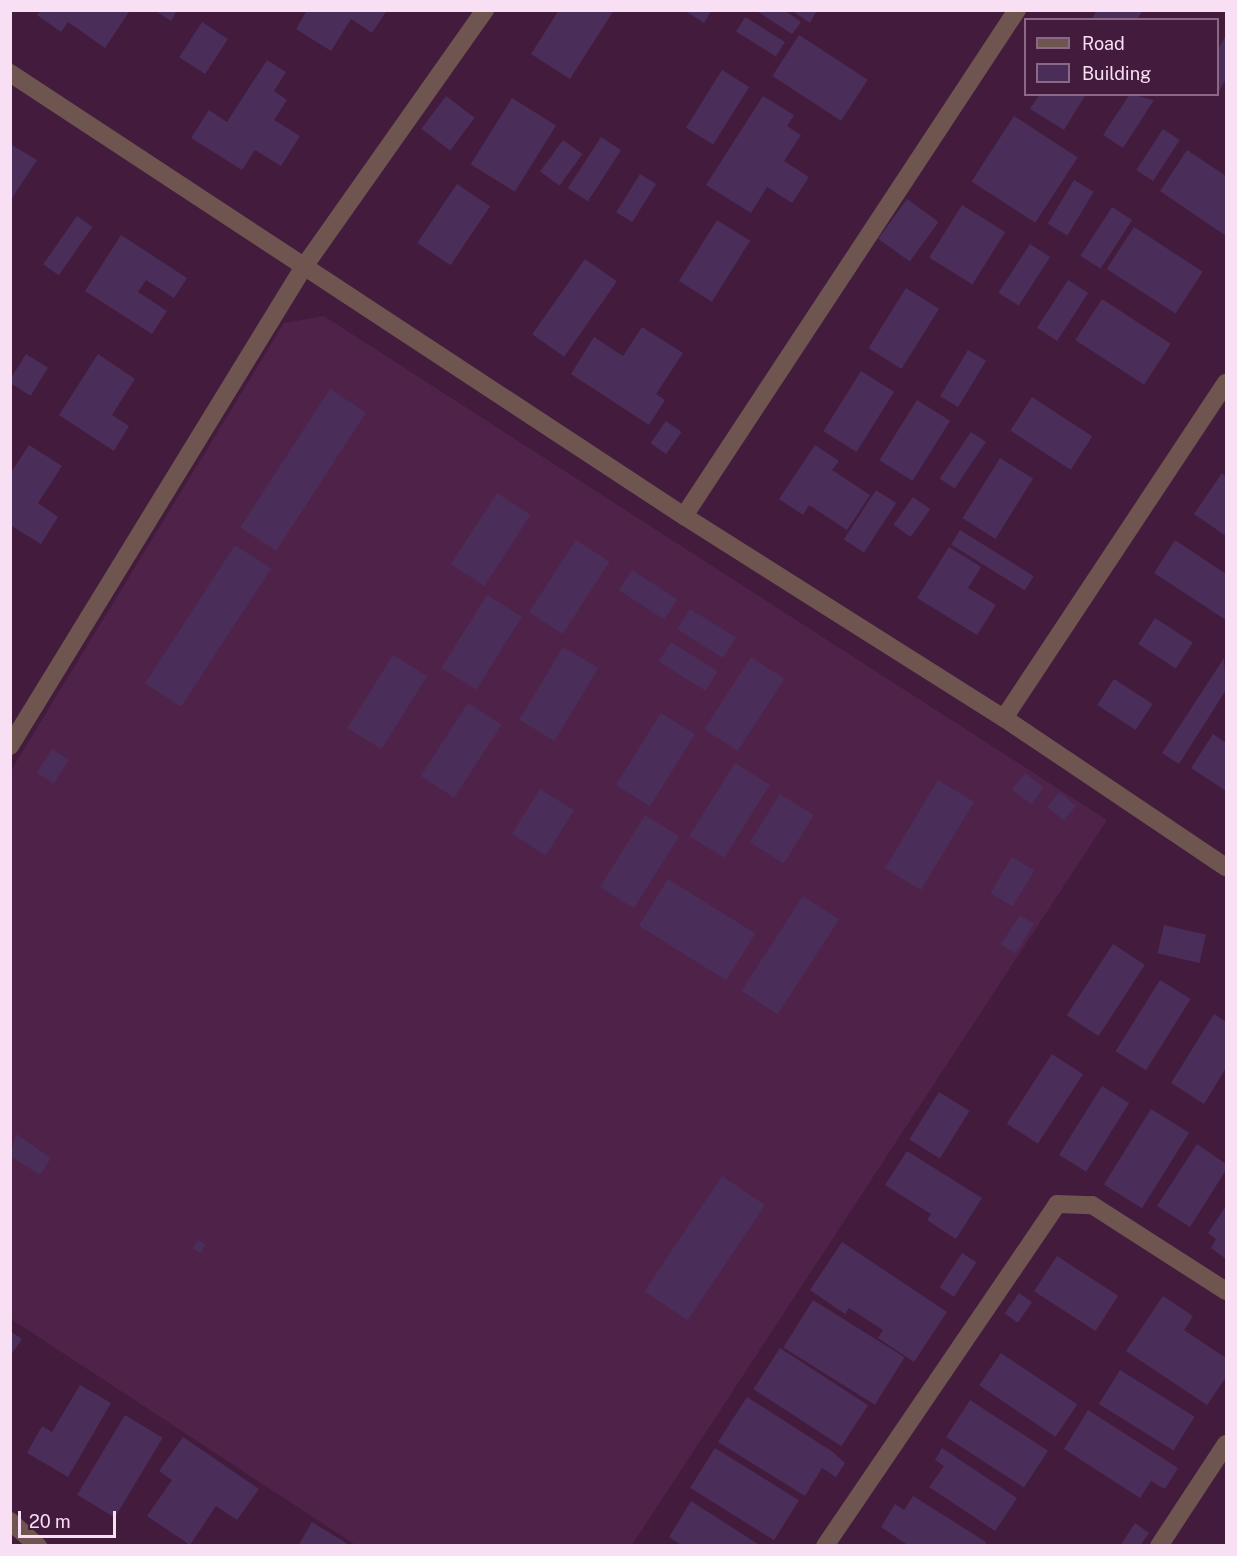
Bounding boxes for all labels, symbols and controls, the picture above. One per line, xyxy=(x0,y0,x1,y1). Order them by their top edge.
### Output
legend xyxy=(1024,18,1219,96)
text: Road xyxy=(1082,33,1125,54)
text: Building xyxy=(1082,63,1151,84)
scale bar xyxy=(21,1499,118,1537)
text: 20 m xyxy=(29,1511,71,1532)

